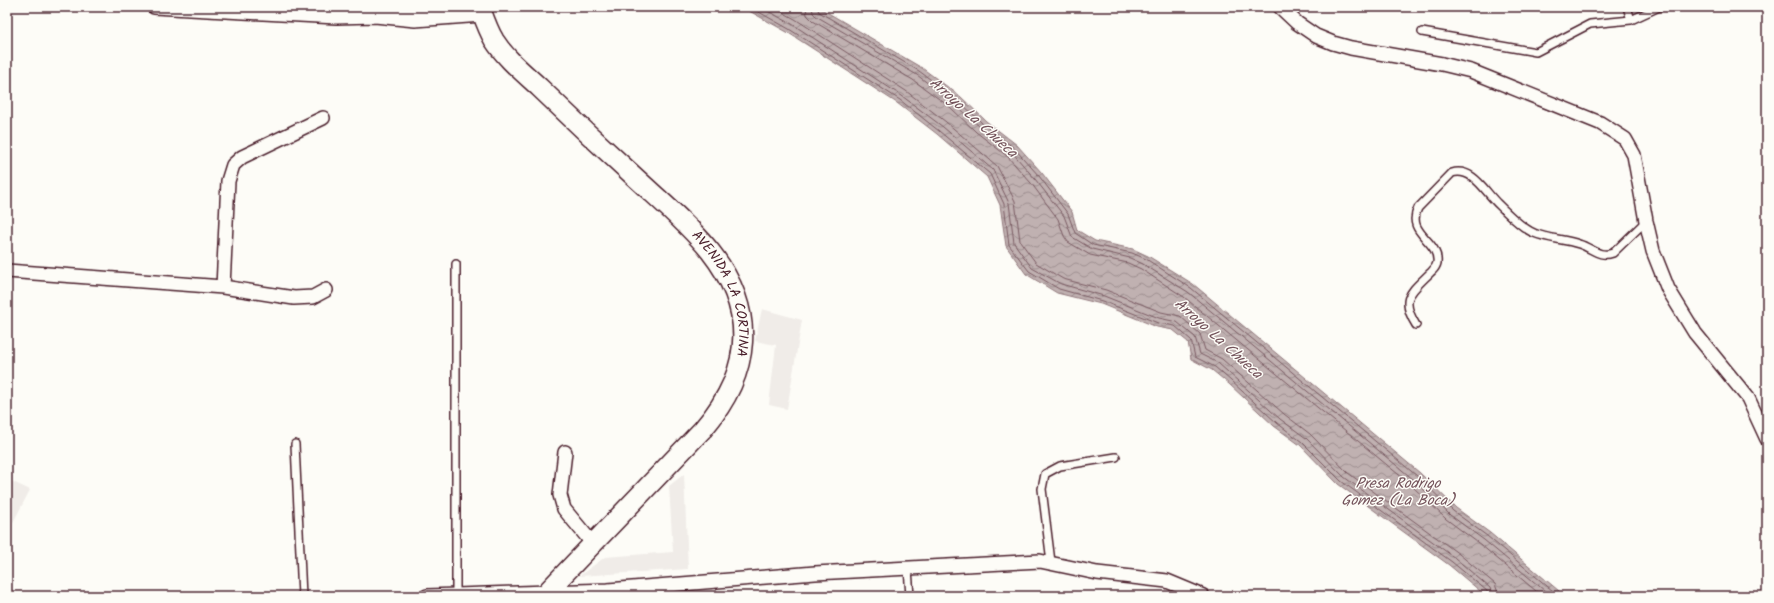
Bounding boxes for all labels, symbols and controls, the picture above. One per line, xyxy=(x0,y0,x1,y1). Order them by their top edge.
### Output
water label: Arroyo La Chueca xyxy=(923,72,1023,165)
street label: AVENIDA LA CORTINA xyxy=(686,225,754,359)
water label: Arroyo La Chueca xyxy=(1168,293,1268,386)
water label: Presa Rodrigo Gomez (La Boca) xyxy=(1341,472,1456,513)

